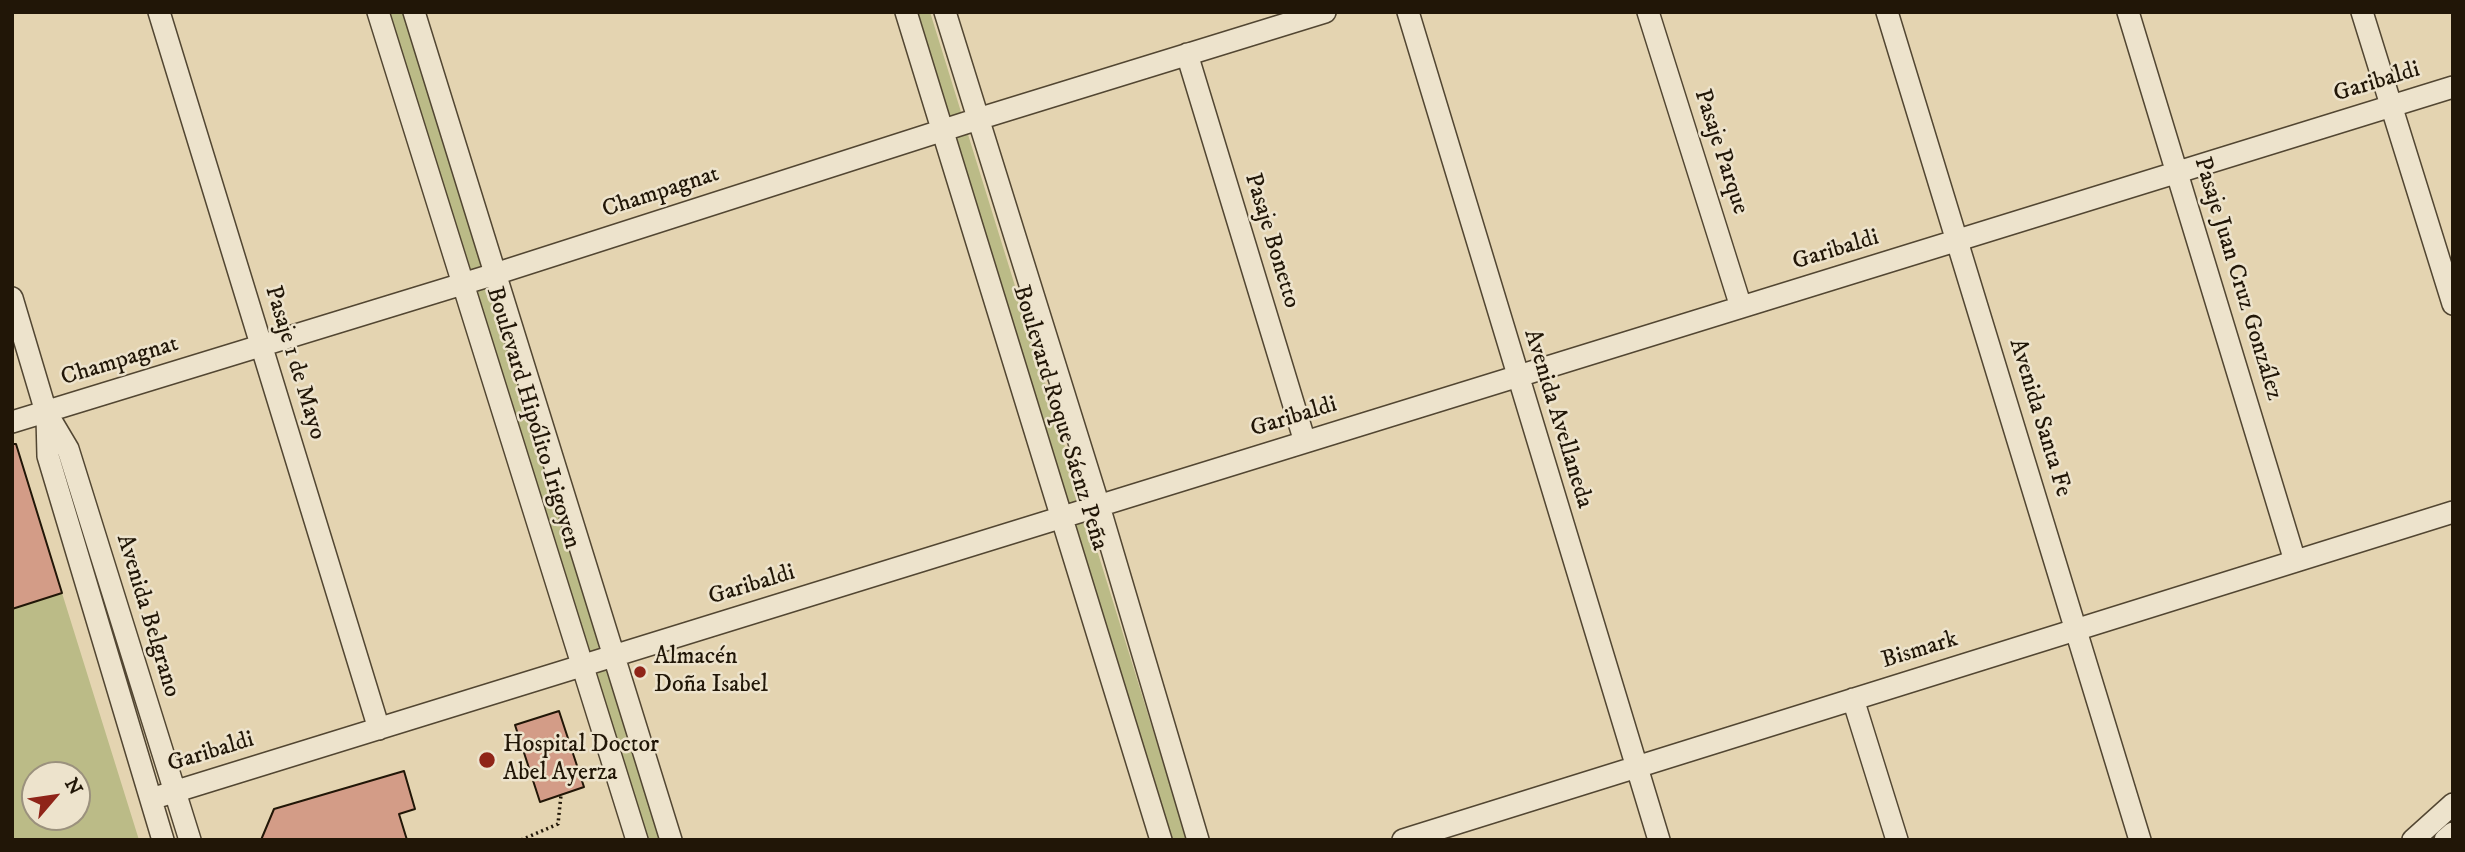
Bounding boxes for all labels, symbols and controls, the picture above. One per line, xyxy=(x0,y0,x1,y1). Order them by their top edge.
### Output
street label: Garibaldi xyxy=(2330,56,2424,110)
street label: Pasaje Parque xyxy=(1686,86,1754,218)
street label: Pasaje Juan Cruz González xyxy=(2186,154,2288,404)
street label: Champagnat xyxy=(599,161,723,225)
street label: Pasaje Bonetto xyxy=(1237,170,1305,312)
street label: Garibaldi xyxy=(1789,224,1883,278)
street label: Boulevard Roque Sáenz Peña xyxy=(1005,282,1113,554)
street label: Pasaje 1 de Mayo xyxy=(257,283,331,443)
street label: Boulevard Hipólito Irigoyen xyxy=(478,284,586,552)
street label: Avenida Avellaneda xyxy=(1516,326,1598,512)
street label: Champagnat xyxy=(58,331,182,393)
street label: Avenida Santa Fe xyxy=(2001,336,2077,500)
street label: Garibaldi xyxy=(1247,391,1341,445)
street label: Avenida Belgrano xyxy=(109,531,185,701)
street label: Garibaldi xyxy=(705,559,799,613)
street label: Bismark xyxy=(1878,626,1962,676)
place label: Almacén Doña Isabel xyxy=(654,644,768,700)
marker: Almacén Doña Isabel xyxy=(632,664,648,680)
street label: Garibaldi xyxy=(164,726,258,780)
place label: Hospital Doctor Abel Ayerza xyxy=(503,732,659,788)
marker: Hospital Doctor Abel Ayerza xyxy=(477,750,497,770)
north arrow xyxy=(21,761,91,831)
text: N xyxy=(59,774,87,799)

